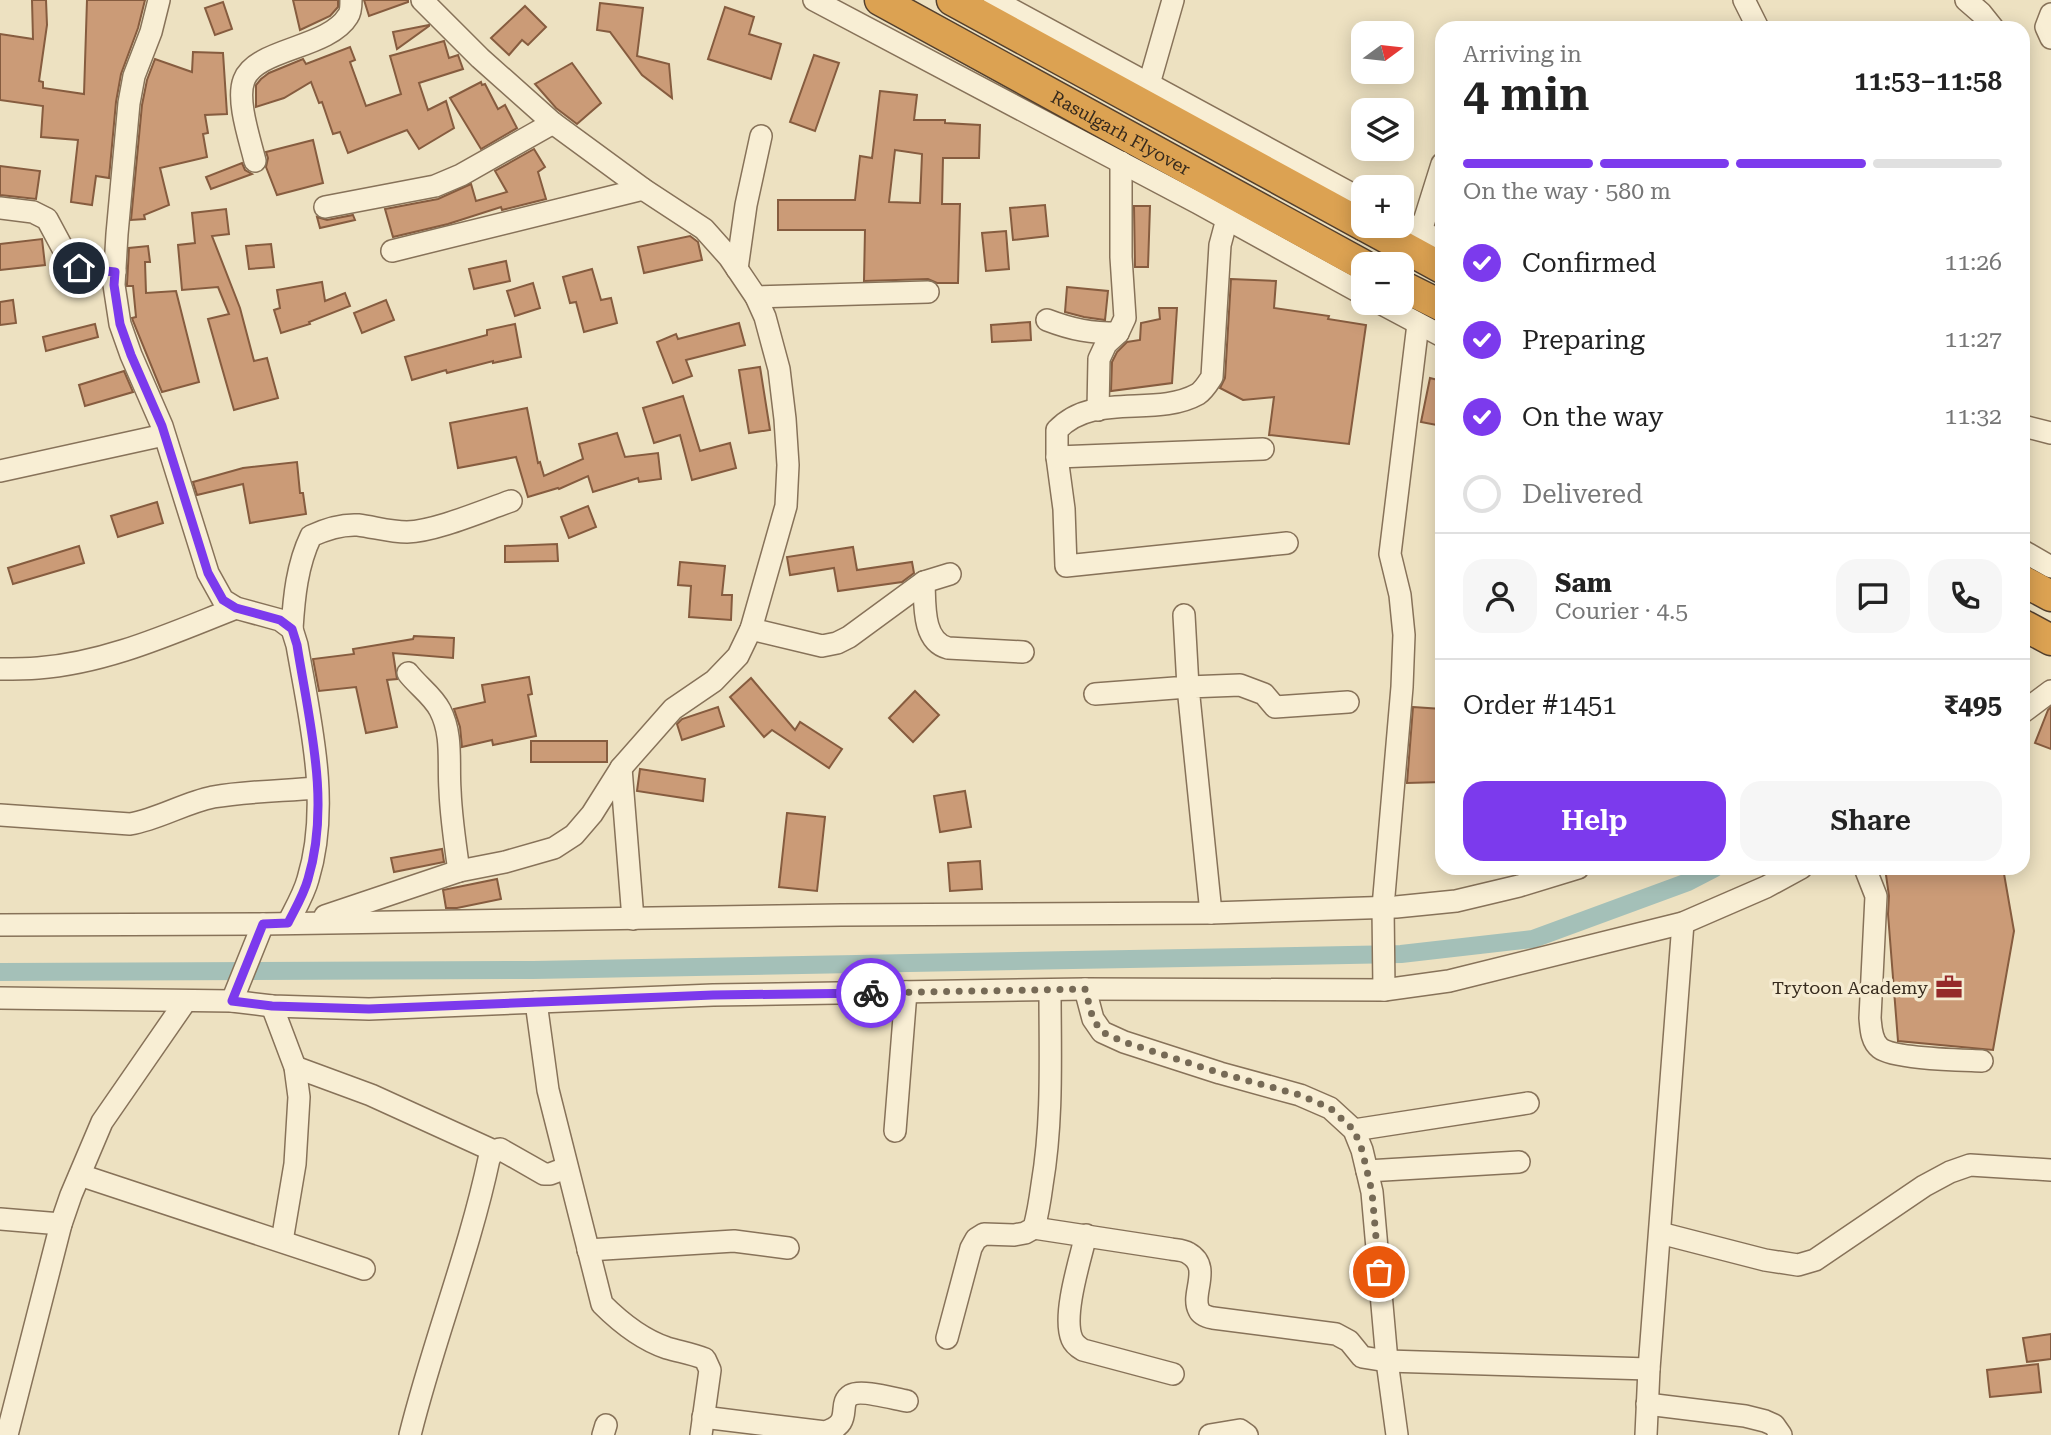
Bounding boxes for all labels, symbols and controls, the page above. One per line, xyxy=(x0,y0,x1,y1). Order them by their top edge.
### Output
north arrow xyxy=(1351,21,1414,84)
map controls xyxy=(1351,21,1414,315)
text: Arriving in xyxy=(1463,41,1582,68)
text: 11:53–11:58 xyxy=(1854,66,2002,96)
text: 4 min xyxy=(1463,67,1590,121)
street label: Rasulgarh Flyover xyxy=(1048,86,1194,179)
button: layers xyxy=(1351,98,1414,161)
button: + xyxy=(1351,175,1414,238)
text: On the way · 580 m xyxy=(1463,178,1671,205)
pin xyxy=(49,238,109,298)
icon: check xyxy=(1463,244,1501,282)
text: Confirmed xyxy=(1522,248,1657,278)
icon: home xyxy=(60,249,98,287)
text: 11:26 xyxy=(1945,249,2002,276)
button: − xyxy=(1351,252,1414,315)
icon: check xyxy=(1463,321,1501,359)
text: Preparing xyxy=(1522,325,1645,355)
text: 11:27 xyxy=(1945,326,2002,353)
icon: check xyxy=(1463,398,1501,436)
text: On the way xyxy=(1522,402,1663,432)
text: 11:32 xyxy=(1945,403,2002,430)
text: Delivered xyxy=(1522,479,1643,509)
button: person xyxy=(1463,559,1537,633)
button: chat xyxy=(1836,559,1910,633)
button: phone xyxy=(1928,559,2002,633)
text: Sam xyxy=(1555,568,1612,598)
text: Courier · 4.5 xyxy=(1555,598,1688,625)
text: Order #1451 xyxy=(1463,690,1617,720)
text: ₹495 xyxy=(1944,690,2002,720)
button: Help xyxy=(1463,781,1726,861)
button: Share xyxy=(1740,781,2002,861)
courier xyxy=(836,958,906,1028)
office icon: Trytoon Academy xyxy=(1934,972,1964,1002)
icon: bike xyxy=(852,974,890,1012)
place label: Trytoon Academy xyxy=(1772,977,1928,998)
pin xyxy=(1349,1242,1409,1302)
icon: bag xyxy=(1360,1253,1398,1291)

